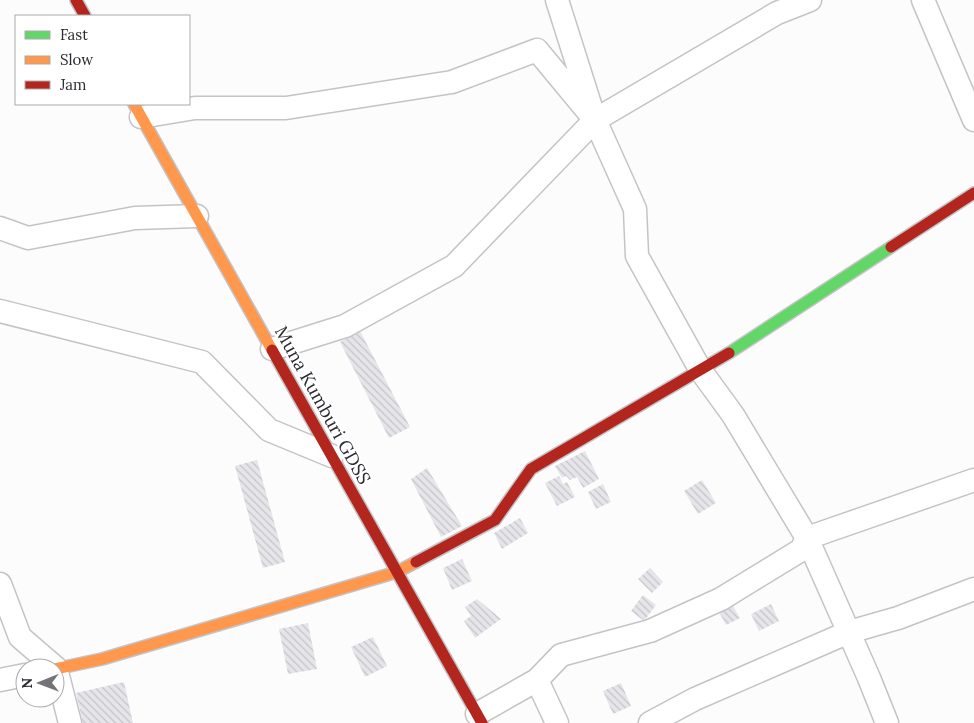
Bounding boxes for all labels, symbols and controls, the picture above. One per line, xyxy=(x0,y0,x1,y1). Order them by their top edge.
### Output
legend xyxy=(15,15,190,105)
text: Fast xyxy=(60,25,88,44)
text: Slow xyxy=(60,50,93,69)
text: Jam xyxy=(59,75,87,94)
street label: Muna Kumburi GDSS xyxy=(270,322,376,488)
north arrow xyxy=(15,658,65,708)
text: N xyxy=(18,677,36,689)

